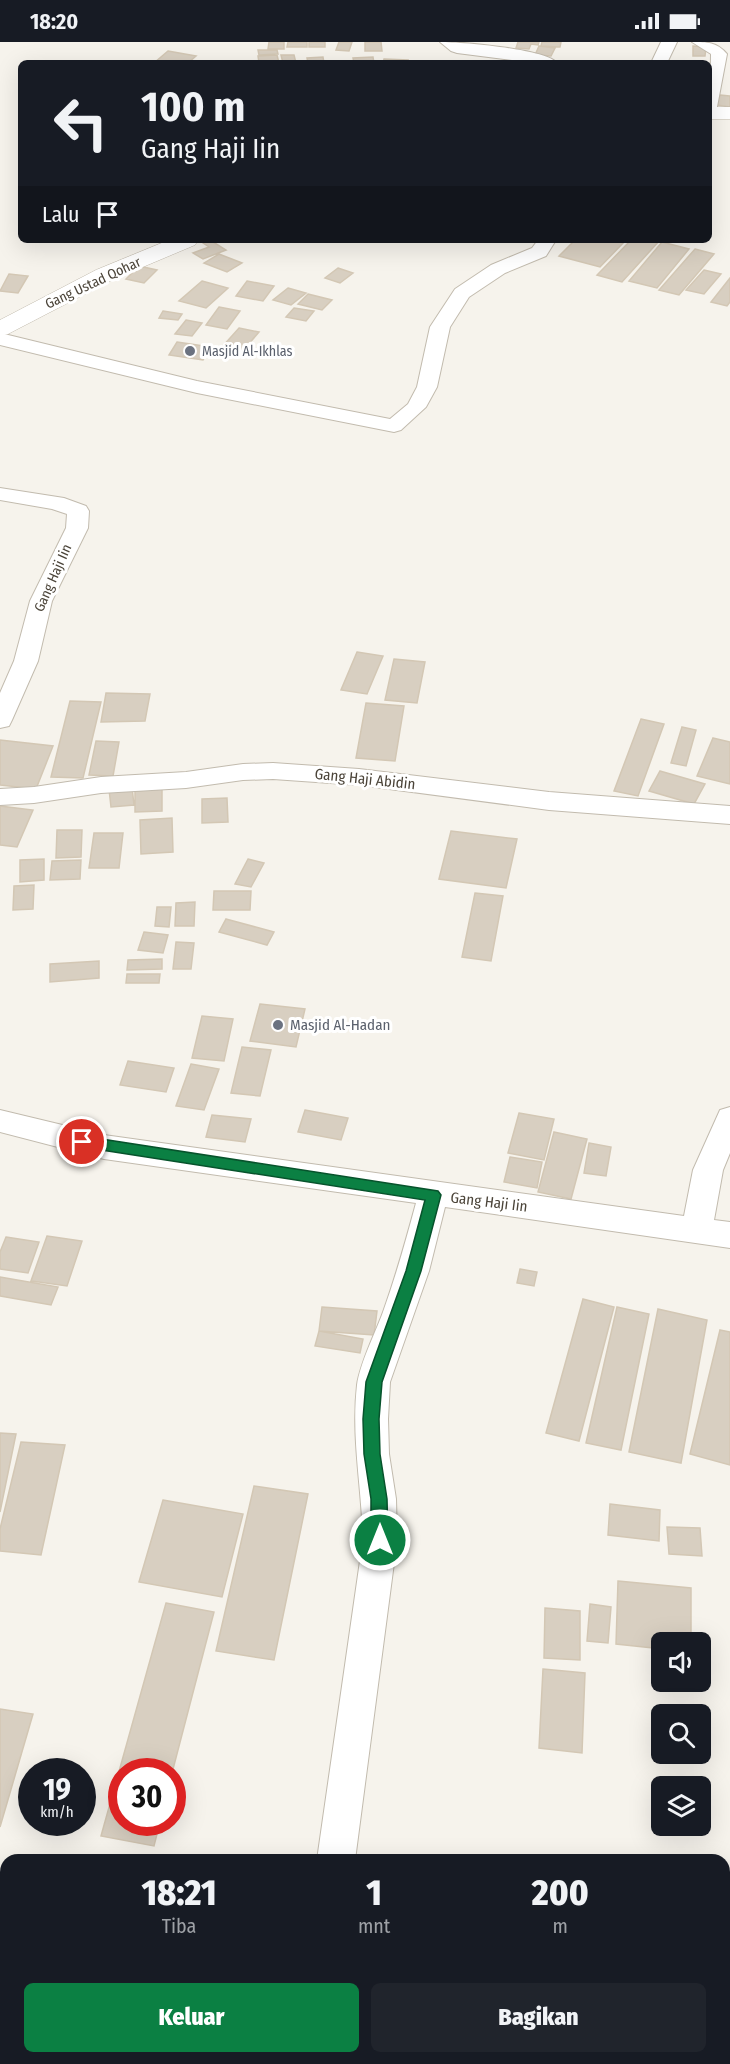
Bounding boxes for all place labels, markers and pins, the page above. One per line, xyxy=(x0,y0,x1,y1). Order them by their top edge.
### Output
place label: Masjid Al-Ikhlas xyxy=(202,343,293,360)
marker: Masjid Al-Ikhlas xyxy=(183,344,197,358)
place label: Masjid Al-Hadan xyxy=(290,1016,390,1034)
marker: Masjid Al-Hadan xyxy=(271,1018,285,1032)
pin xyxy=(56,1116,107,1167)

